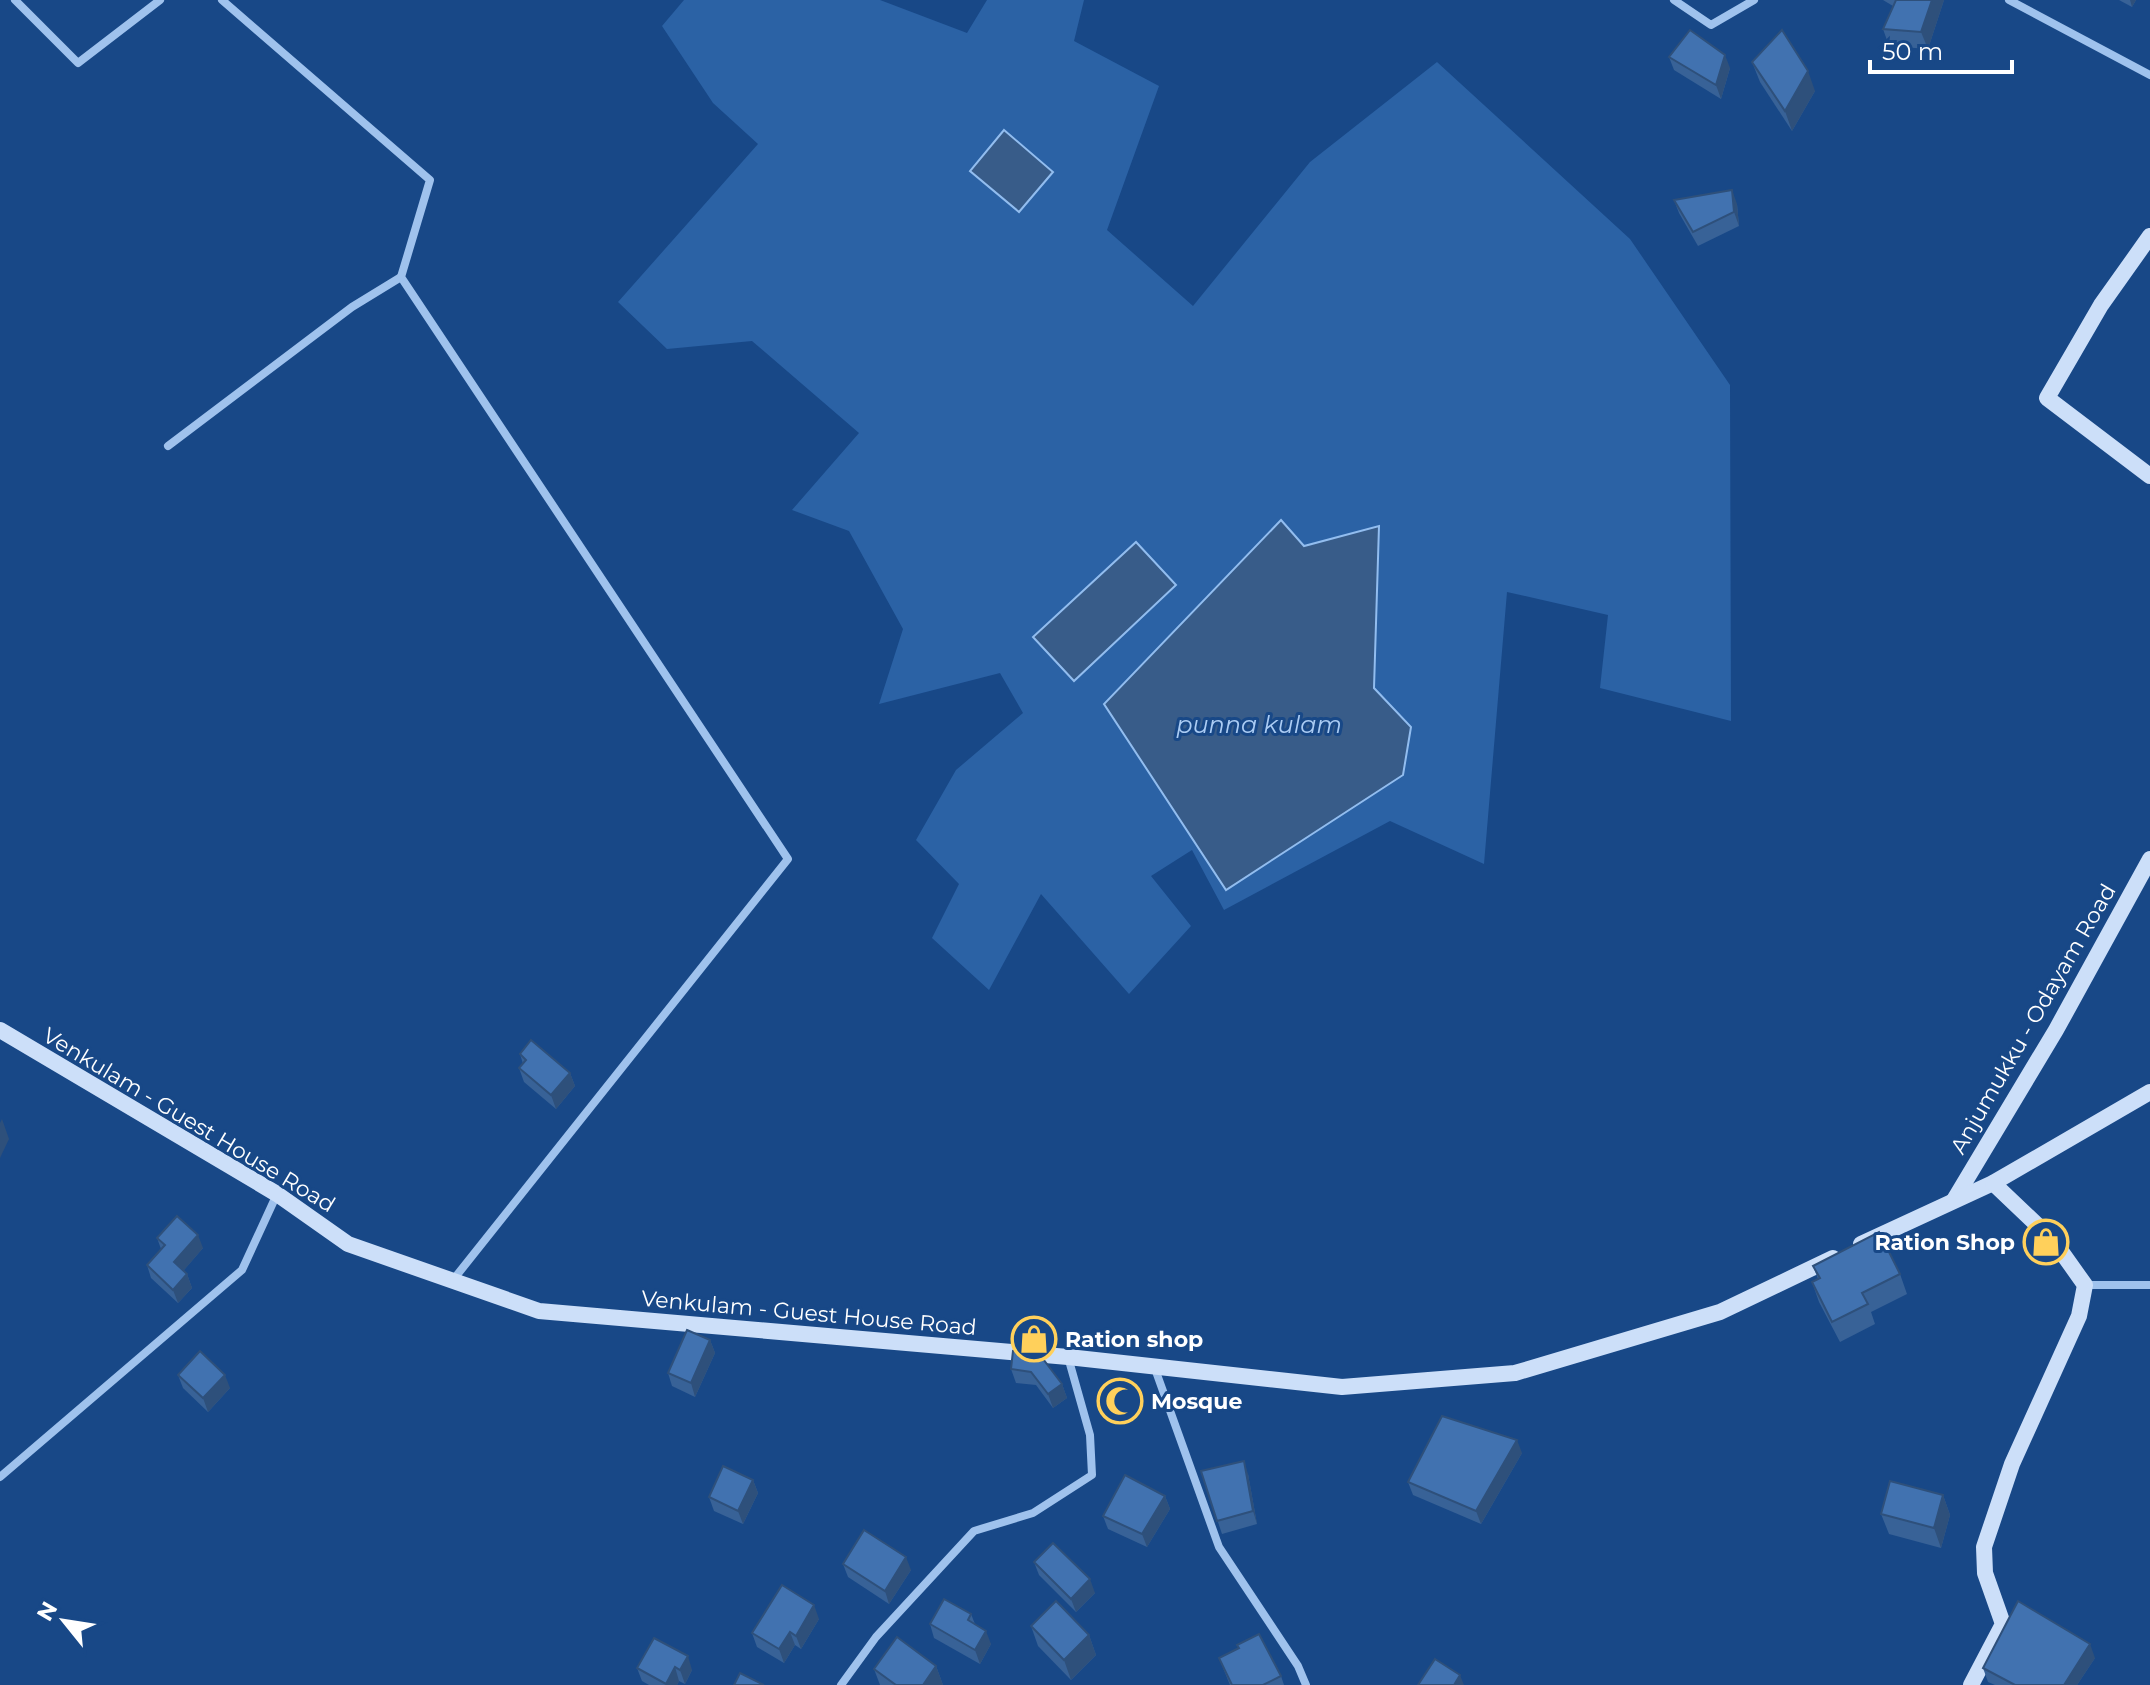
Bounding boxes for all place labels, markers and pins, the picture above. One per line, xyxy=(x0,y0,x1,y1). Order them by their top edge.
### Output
shop icon: Ration Shop xyxy=(2022,1218,2070,1266)
place label: Ration Shop xyxy=(1874,1229,2015,1256)
shop icon: Ration shop xyxy=(1010,1315,1058,1363)
place label: Ration shop xyxy=(1065,1326,1203,1353)
mosque icon: Mosque xyxy=(1096,1377,1144,1425)
place label: Mosque xyxy=(1151,1388,1242,1415)

